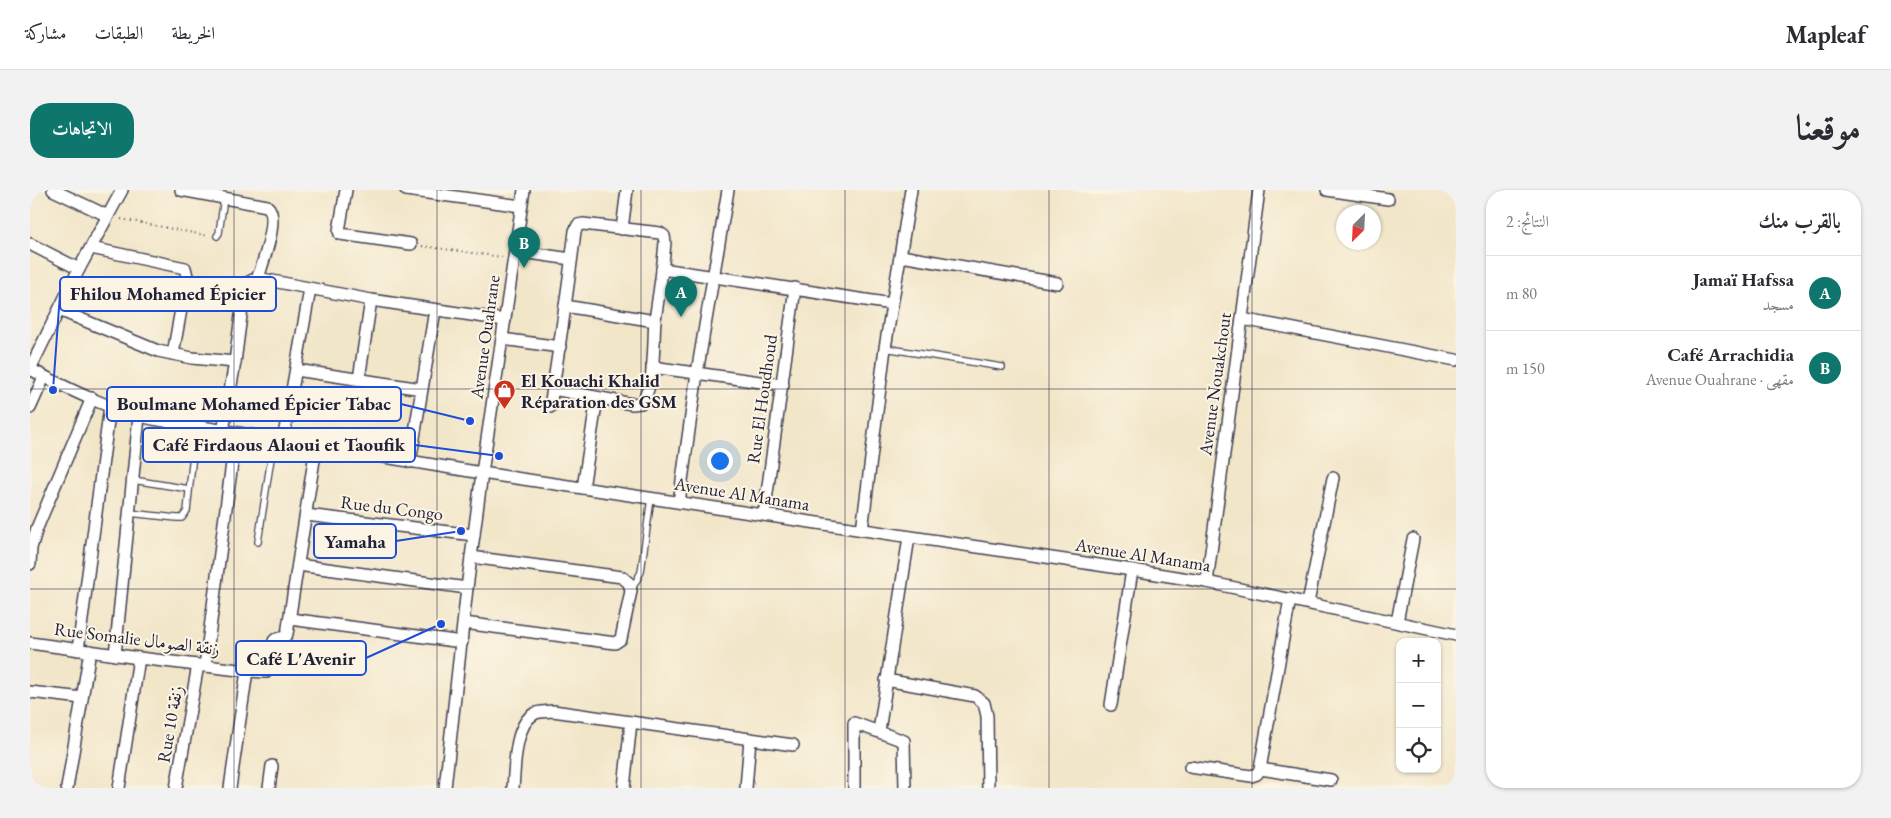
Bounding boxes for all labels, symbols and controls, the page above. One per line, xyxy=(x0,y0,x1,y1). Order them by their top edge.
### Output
text: Mapleaf xyxy=(1785,19,1866,50)
text: مشاركة xyxy=(25,21,66,44)
text: الطبقات xyxy=(94,21,143,44)
text: الخريطة xyxy=(171,21,215,44)
button: الاتجاهات xyxy=(30,103,134,158)
text: موقعنا xyxy=(1796,104,1861,149)
north arrow xyxy=(1336,205,1381,250)
text: بالقرب منك xyxy=(1758,207,1841,234)
text: النتائج: 2 xyxy=(1506,211,1549,232)
pin: B xyxy=(508,227,540,268)
text: Jamaï Hafssa xyxy=(1693,267,1794,292)
street label: Avenue Ouahrane xyxy=(464,274,505,401)
pin: A xyxy=(665,276,697,317)
callout: Fhilou Mohamed Épicier xyxy=(60,277,276,311)
text: Fhilou Mohamed Épicier xyxy=(70,281,266,306)
text: 80 m xyxy=(1506,283,1537,304)
text: A xyxy=(1819,283,1831,304)
text: مسجد xyxy=(1763,294,1794,315)
street label: Avenue Nouakchout xyxy=(1193,311,1236,458)
street label: Rue El Houdhoud xyxy=(741,332,782,465)
text: Café Arrachidia xyxy=(1668,342,1794,367)
text: 150 m xyxy=(1506,358,1545,379)
text: B xyxy=(1820,358,1830,379)
place label: El Kouachi Khalid Réparation des GSM xyxy=(521,369,678,413)
text: مقهى · Avenue Ouahrane xyxy=(1646,369,1794,390)
shop icon: El Kouachi Khalid Réparation des GSM xyxy=(493,379,517,410)
callout: Boulmane Mohamed Épicier Tabac xyxy=(107,387,401,421)
text: Boulmane Mohamed Épicier Tabac xyxy=(117,391,391,416)
callout: Café Firdaous Alaoui et Taoufik xyxy=(143,428,415,462)
text: Café Firdaous Alaoui et Taoufik xyxy=(153,432,406,457)
your location xyxy=(707,448,733,474)
street label: Avenue Al Manama xyxy=(672,471,812,516)
street label: Rue du Congo xyxy=(340,490,445,525)
callout: Yamaha xyxy=(314,524,396,558)
text: Yamaha xyxy=(324,529,387,554)
street label: Avenue Al Manama xyxy=(1073,532,1213,577)
street label: Rue Somalie زنقة الصومال xyxy=(53,617,221,660)
map controls xyxy=(1396,638,1441,773)
button: + xyxy=(1396,638,1441,683)
callout: Café L'Avenir xyxy=(236,641,366,675)
text: Café L'Avenir xyxy=(246,646,356,671)
street label: Rue 10 زنقة xyxy=(151,683,188,764)
button: − xyxy=(1396,683,1441,728)
button: locate xyxy=(1396,728,1441,773)

